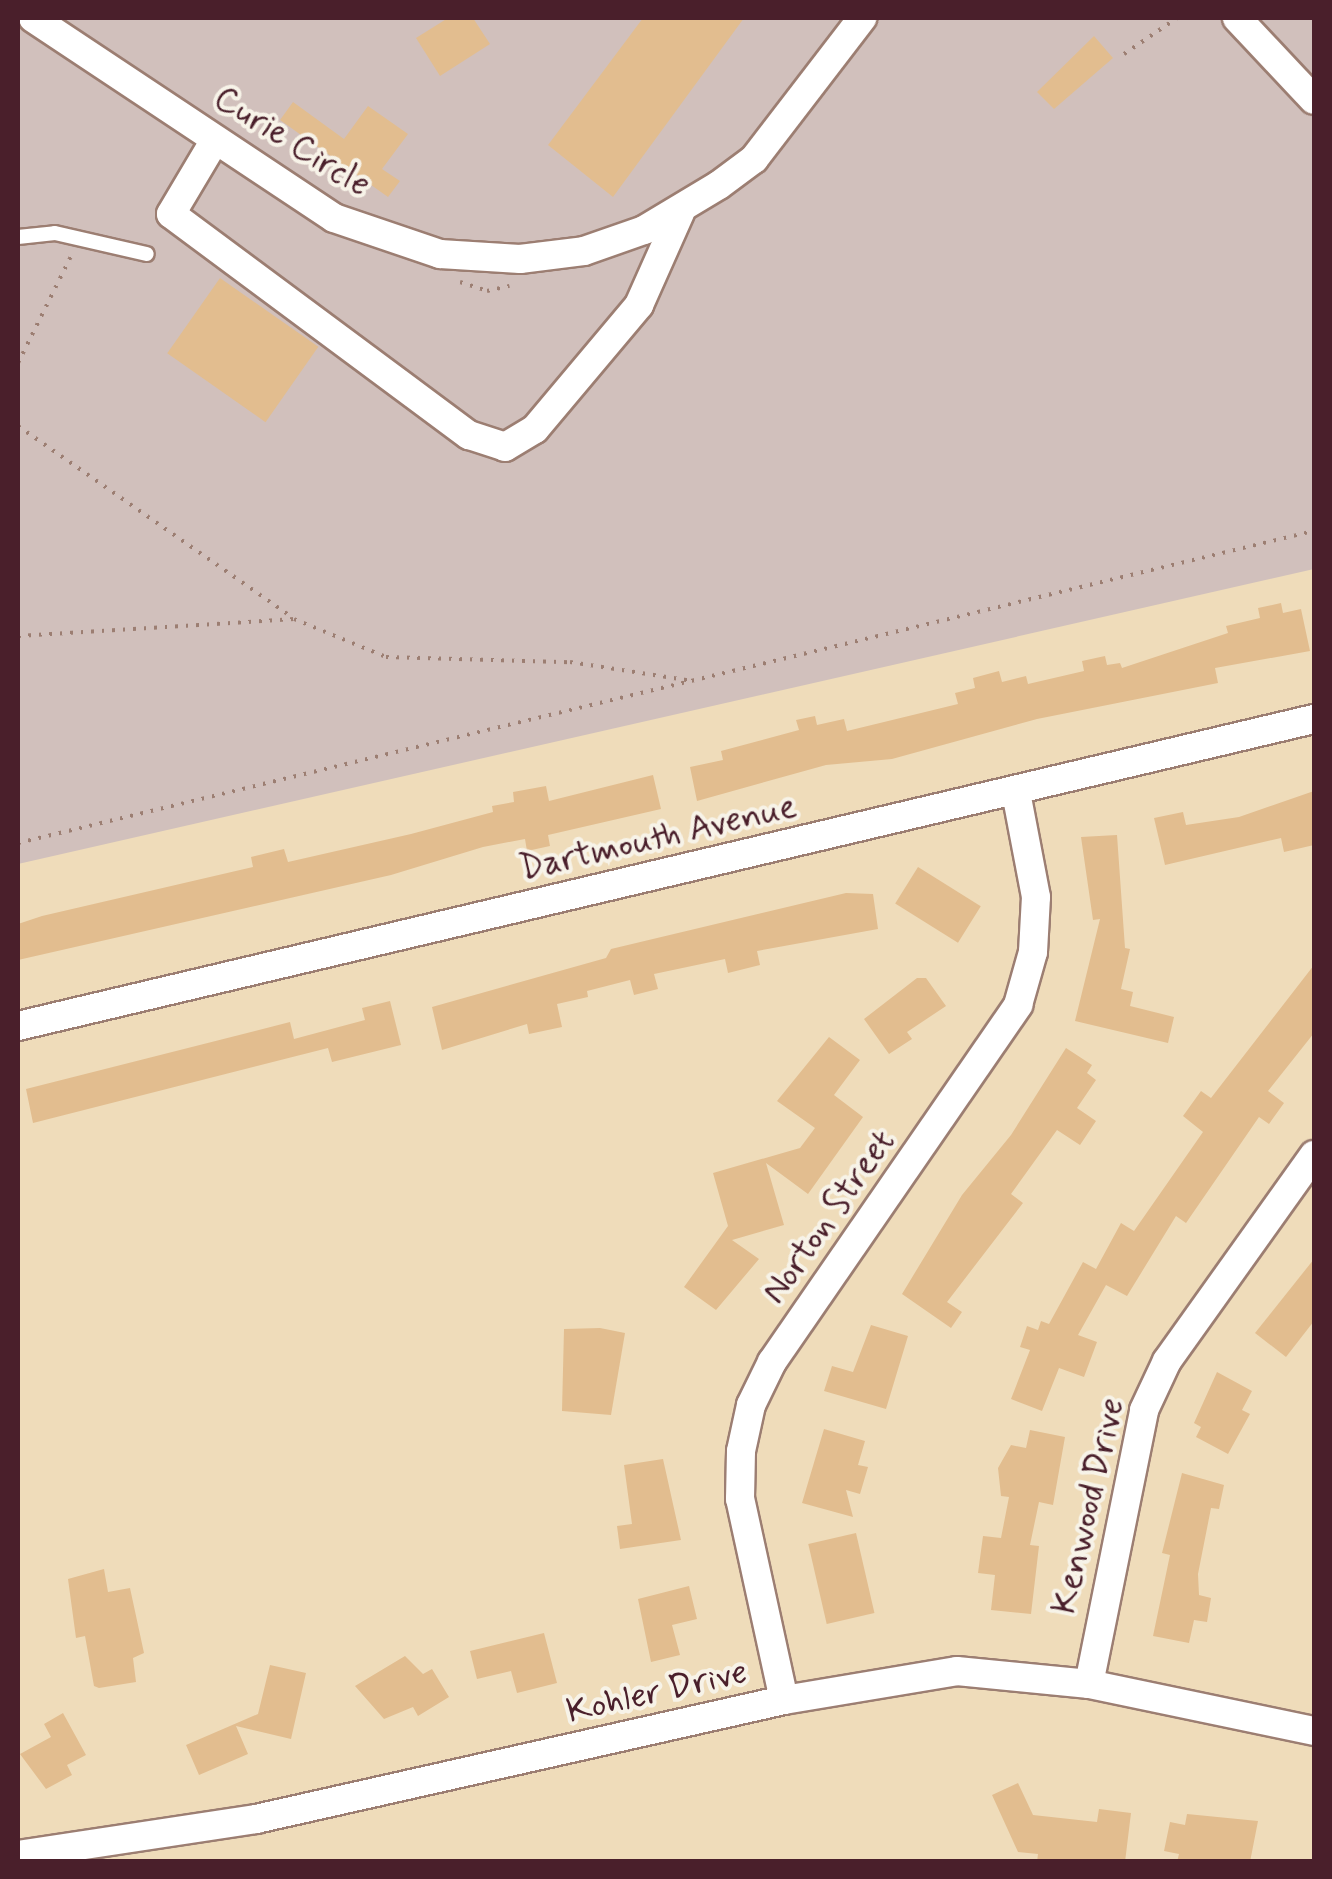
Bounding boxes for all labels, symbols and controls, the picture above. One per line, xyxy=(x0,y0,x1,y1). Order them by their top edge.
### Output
street label: Curie Circle xyxy=(206,77,378,207)
street label: Dartmouth Avenue xyxy=(515,786,801,890)
street label: Norton Street xyxy=(752,1120,906,1314)
street label: Kenwood Drive xyxy=(1044,1395,1134,1617)
street label: Kohler Drive xyxy=(564,1651,750,1733)

